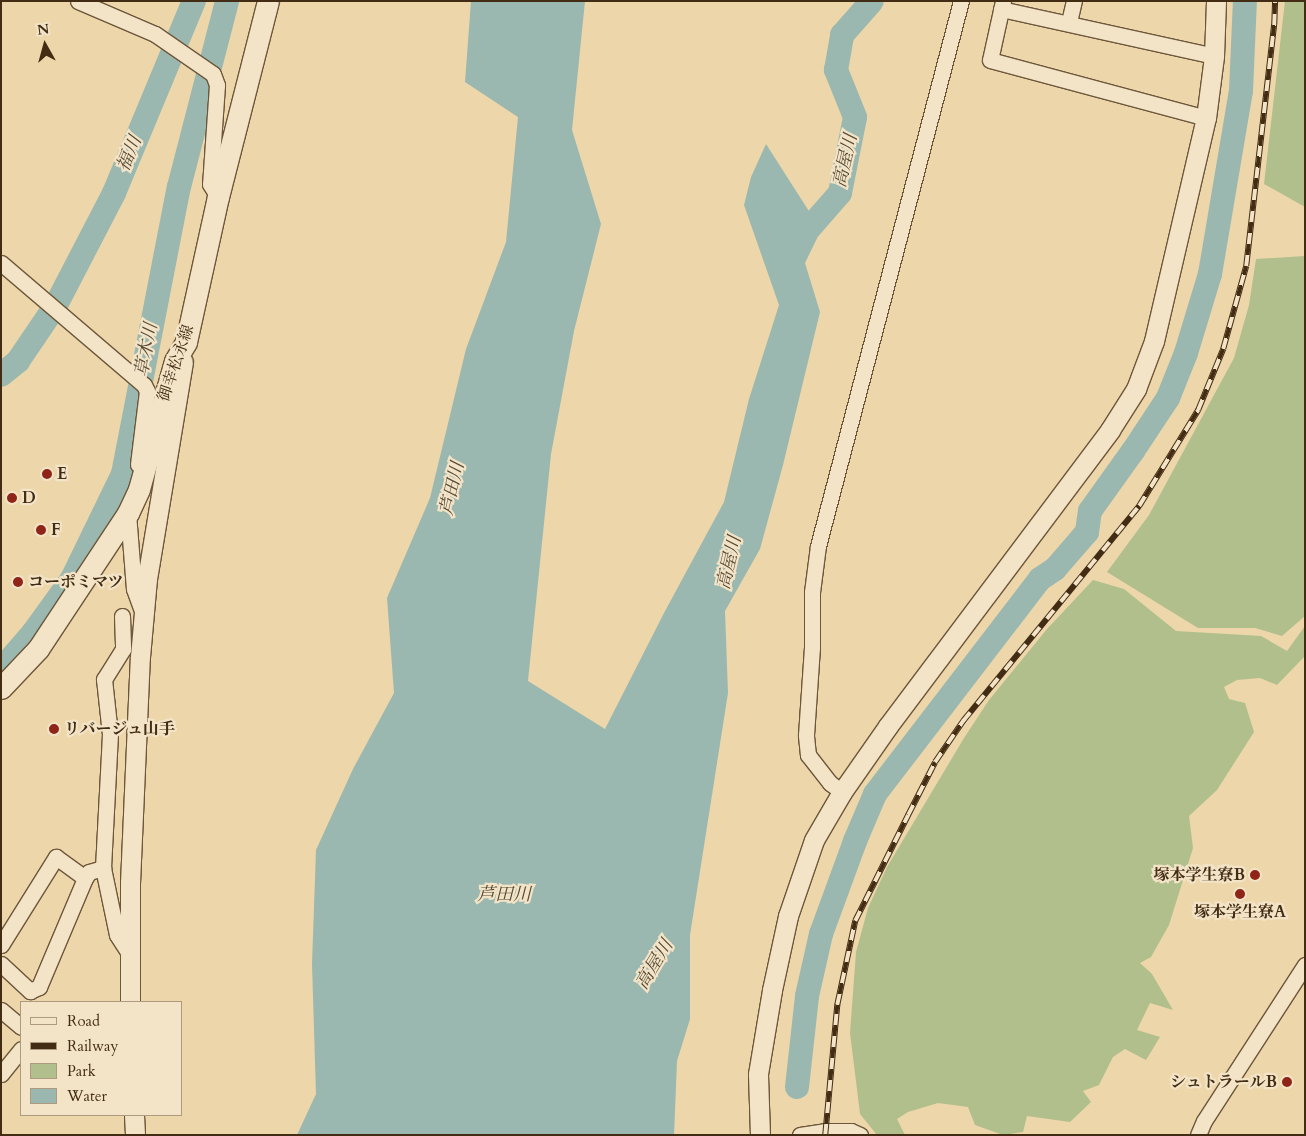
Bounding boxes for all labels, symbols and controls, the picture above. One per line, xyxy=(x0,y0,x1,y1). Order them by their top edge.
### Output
text: N xyxy=(36,19,50,40)
north arrow xyxy=(20,20,70,70)
water label: 高屋川 xyxy=(829,132,863,190)
water label: 福川 xyxy=(113,133,147,175)
water label: 草木川 xyxy=(131,321,163,379)
street label: 御幸松永線 xyxy=(154,322,198,404)
water label: 芦田川 xyxy=(436,460,470,518)
place label: E xyxy=(57,464,67,484)
marker: E xyxy=(41,468,53,480)
place label: D xyxy=(22,488,36,508)
marker: D xyxy=(6,492,18,504)
place label: F xyxy=(51,520,60,540)
marker: F xyxy=(35,524,47,536)
water label: 高屋川 xyxy=(713,534,747,592)
place label: コーポミマツ xyxy=(28,572,124,592)
marker: コーポミマツ xyxy=(12,576,24,588)
place label: リバージュ山手 xyxy=(64,719,176,739)
marker: リバージュ山手 xyxy=(48,723,60,735)
place label: 塚本学生寮B xyxy=(1153,865,1245,885)
marker: 塚本学生寮B xyxy=(1249,869,1261,881)
water label: 芦田川 xyxy=(477,884,531,906)
marker: 塚本学生寮A xyxy=(1234,888,1246,900)
place label: 塚本学生寮A xyxy=(1194,902,1286,922)
water label: 高屋川 xyxy=(632,936,678,994)
legend xyxy=(20,1001,182,1116)
text: Road xyxy=(67,1011,100,1031)
text: Railway xyxy=(67,1036,118,1056)
text: Park xyxy=(67,1061,96,1081)
place label: シュトラールB xyxy=(1169,1072,1277,1092)
marker: シュトラールB xyxy=(1281,1076,1293,1088)
text: Water xyxy=(67,1086,107,1106)

